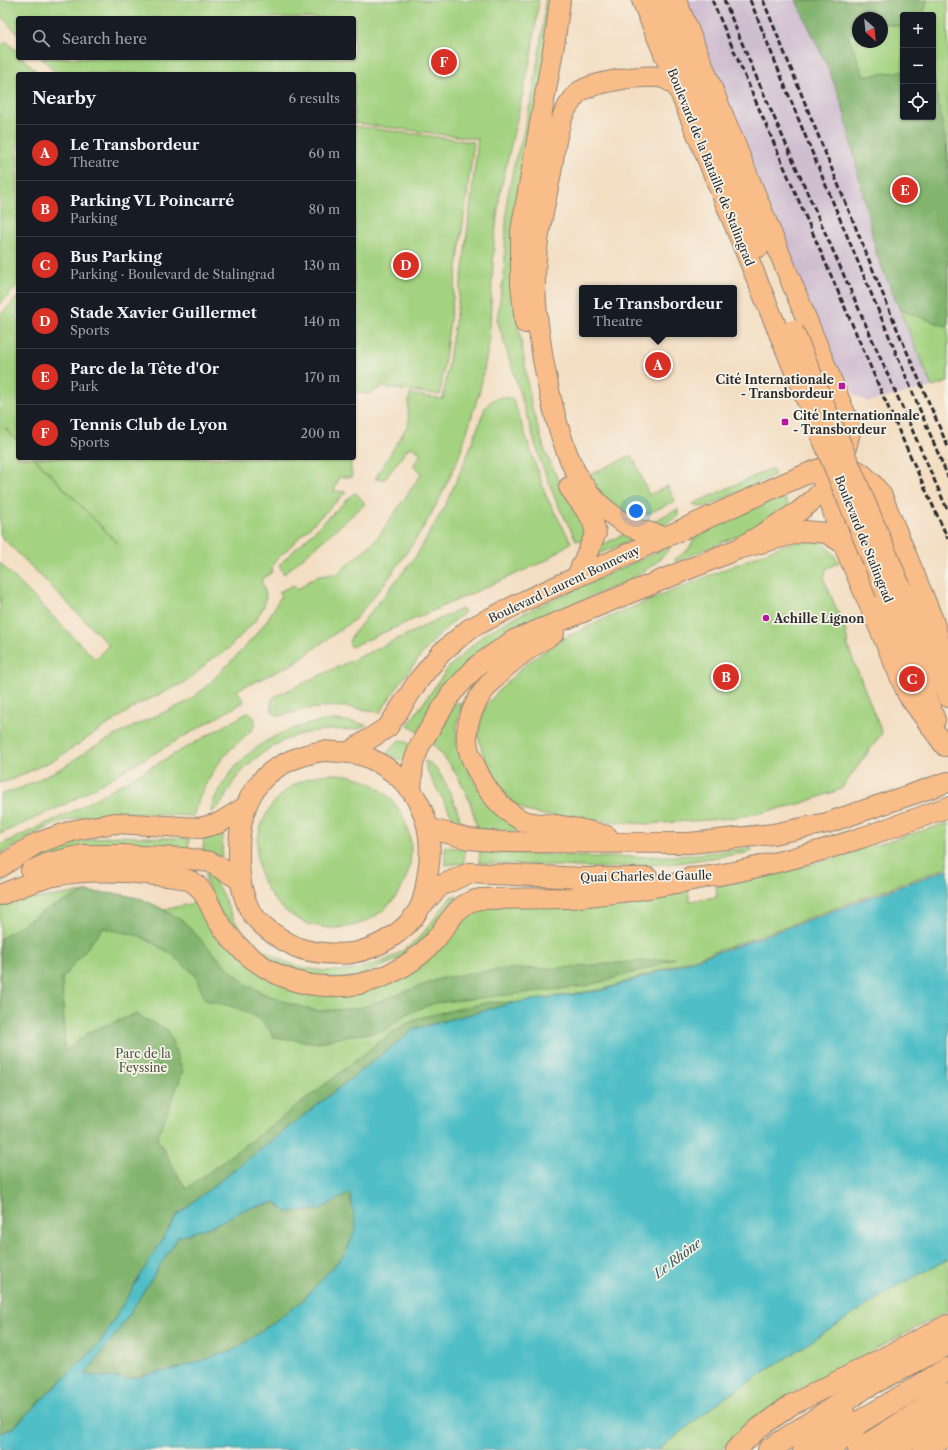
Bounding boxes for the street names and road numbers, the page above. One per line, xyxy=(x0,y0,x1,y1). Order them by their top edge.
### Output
street label: Boulevard de la Bataille de Stalingrad xyxy=(664,66,758,269)
street label: Boulevard de Stalingrad xyxy=(832,473,897,605)
street label: Boulevard Laurent Bonnevay xyxy=(486,542,642,626)
street label: Quai Charles de Gaulle xyxy=(580,867,712,885)

